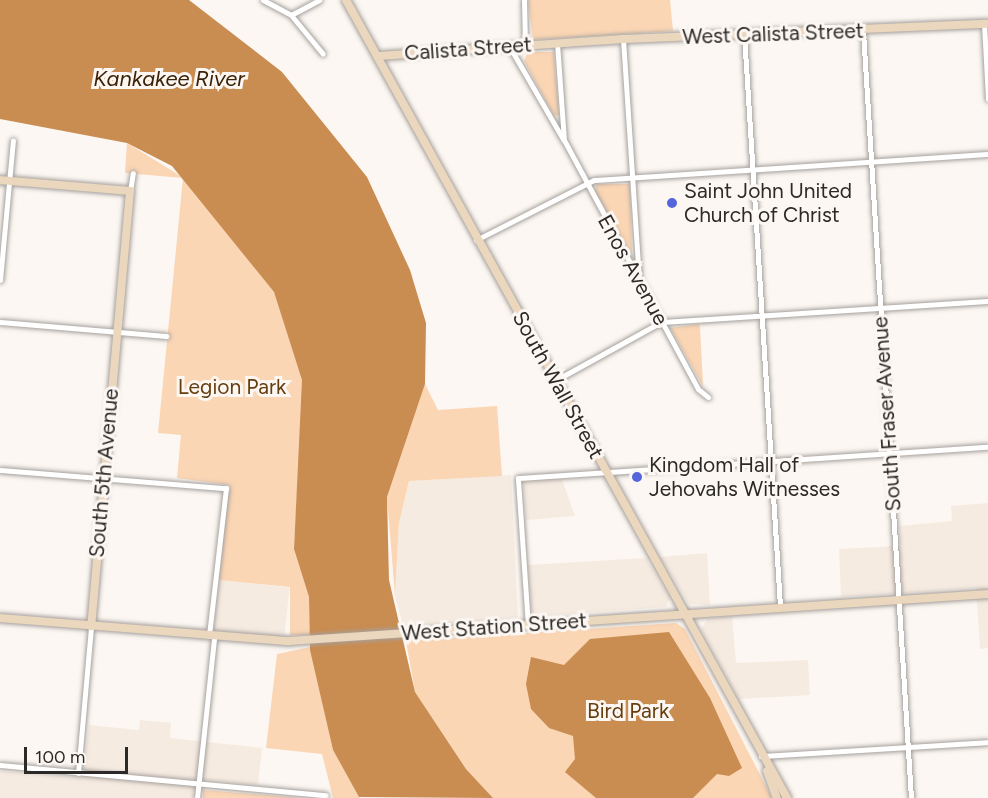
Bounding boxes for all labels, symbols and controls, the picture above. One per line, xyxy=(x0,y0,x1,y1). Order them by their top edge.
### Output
street label: West Calista Street xyxy=(682,18,864,50)
street label: Calista Street xyxy=(403,32,533,66)
water label: Kankakee River xyxy=(93,66,245,92)
place label: Saint John United Church of Christ xyxy=(684,178,852,228)
marker: Saint John United Church of Christ xyxy=(665,196,679,210)
street label: Enos Avenue xyxy=(592,210,674,330)
street label: South Wall Street xyxy=(507,307,609,463)
street label: South Fraser Avenue xyxy=(868,316,906,512)
park label: Legion Park xyxy=(178,374,286,400)
street label: South 5th Avenue xyxy=(84,387,124,559)
place label: Kingdom Hall of Jehovahs Witnesses xyxy=(649,452,840,502)
marker: Kingdom Hall of Jehovahs Witnesses xyxy=(630,470,644,484)
street label: West Station Street xyxy=(400,608,588,646)
park label: Bird Park xyxy=(587,698,669,724)
scale bar xyxy=(27,735,130,773)
text: 100 m xyxy=(35,746,85,768)

